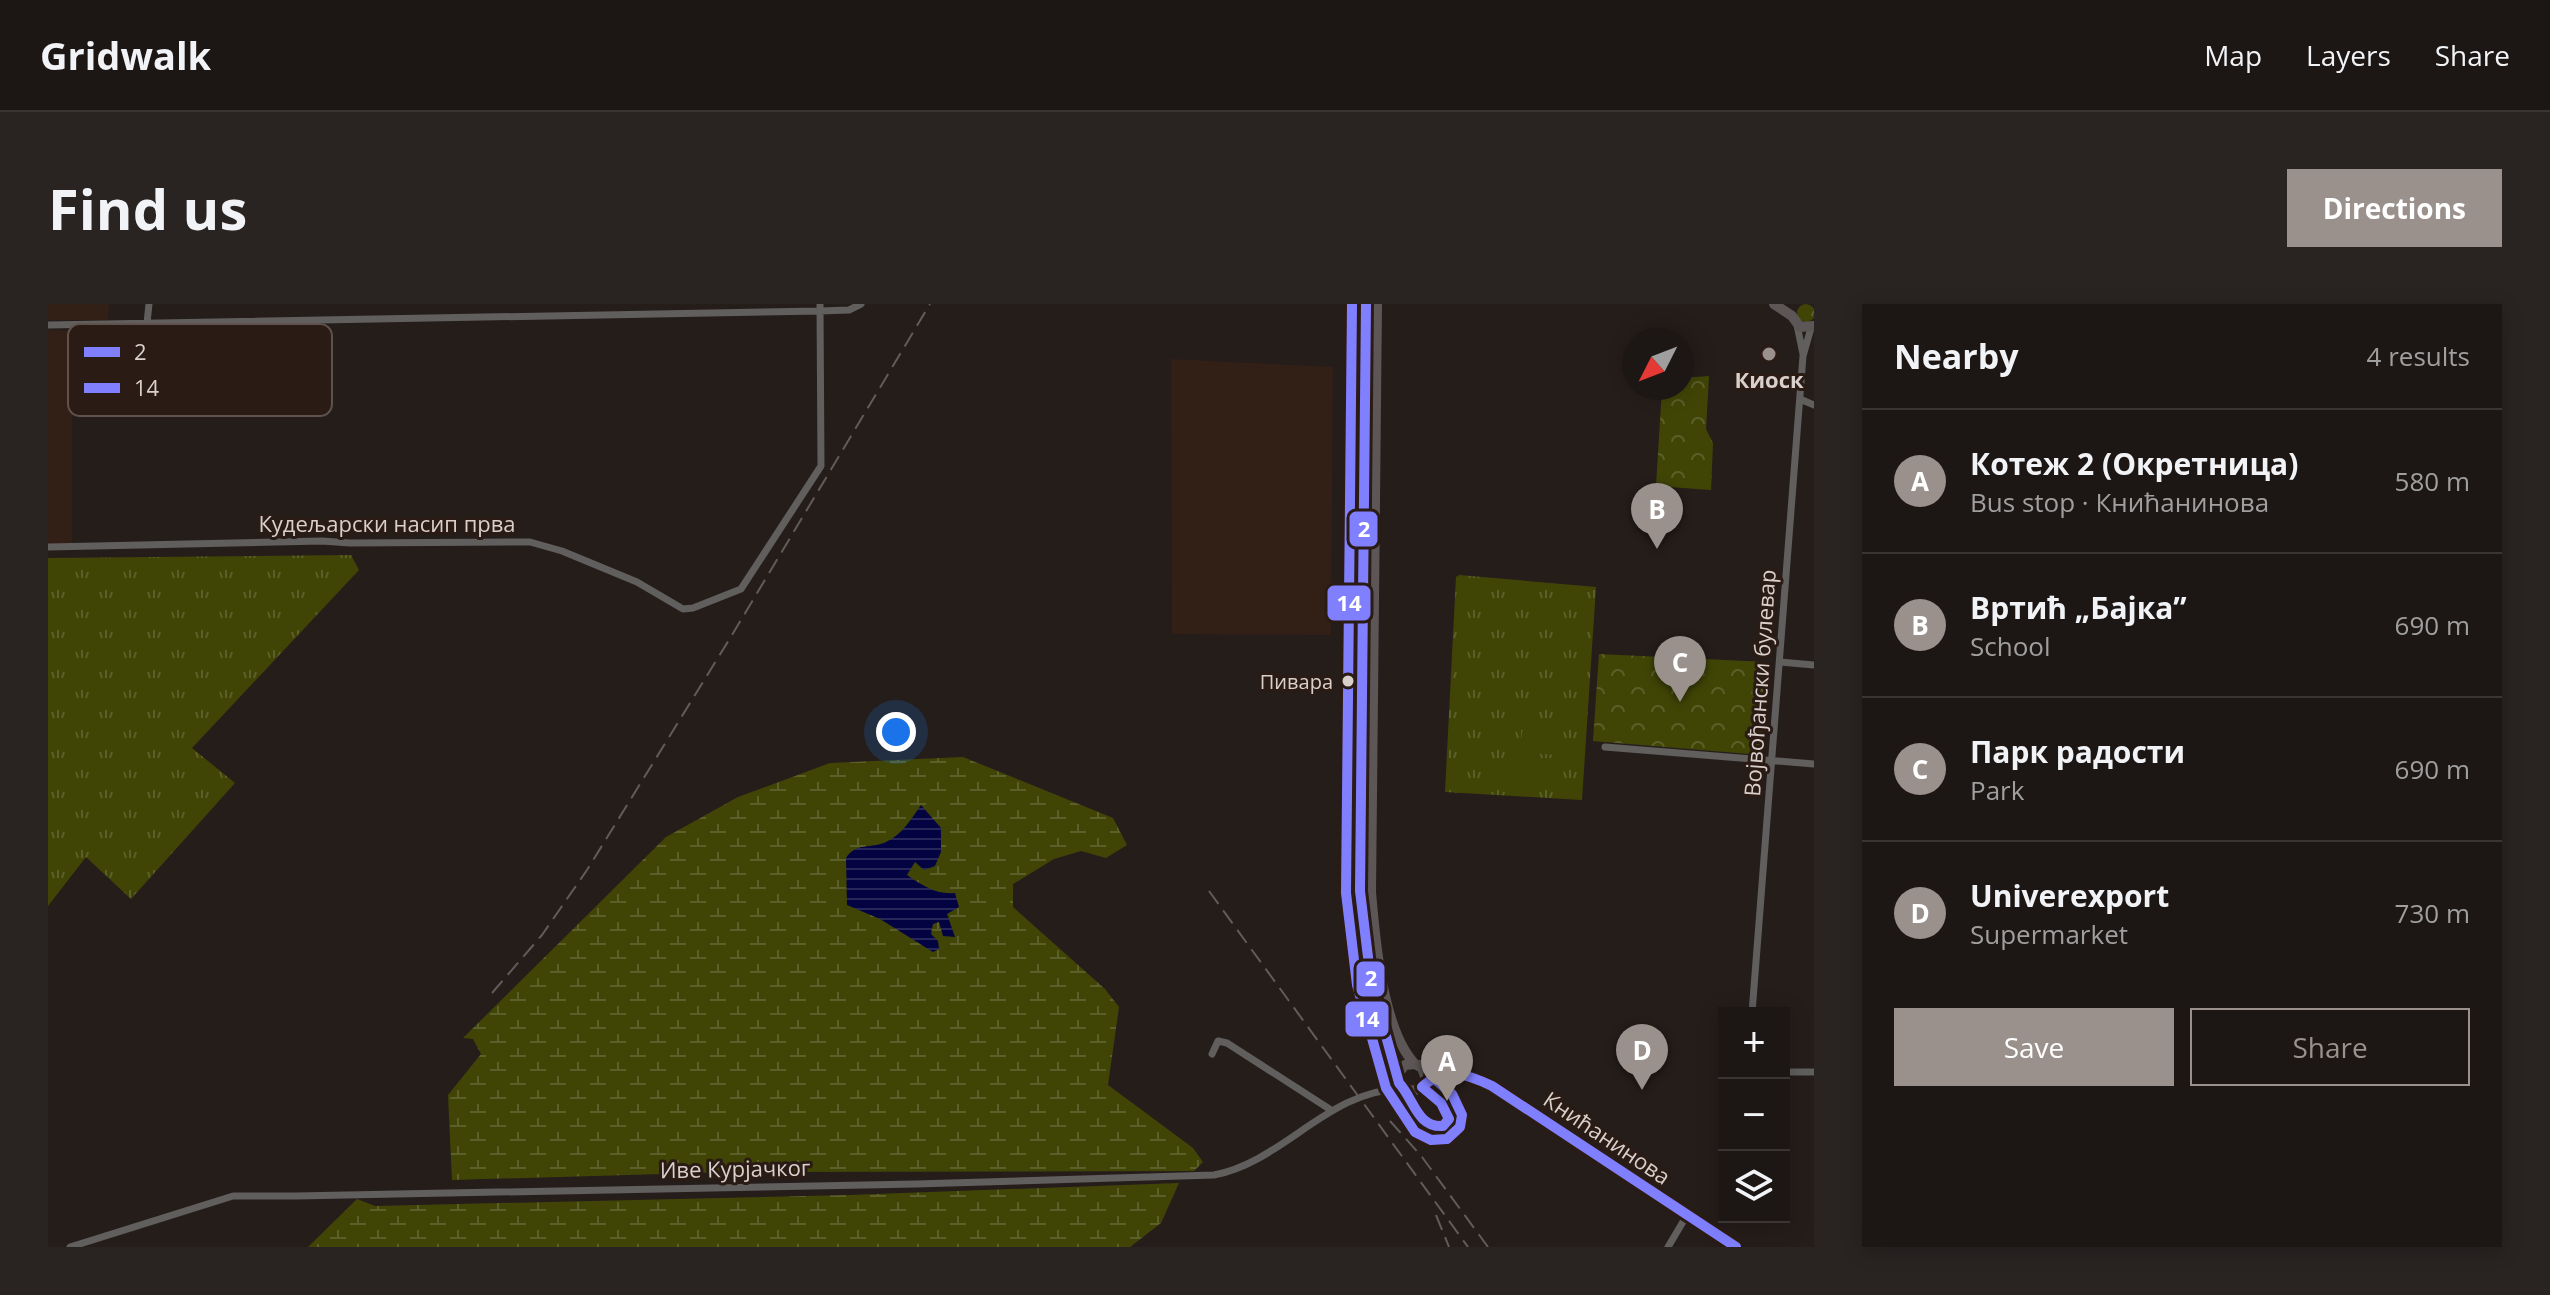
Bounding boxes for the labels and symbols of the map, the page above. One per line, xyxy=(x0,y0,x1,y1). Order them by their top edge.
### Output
legend xyxy=(68,324,332,416)
north arrow xyxy=(1622,328,1694,400)
text: 2 xyxy=(134,336,147,366)
marker: Киоск xyxy=(1760,345,1778,363)
place label: Киоск xyxy=(1734,364,1804,394)
text: 14 xyxy=(134,372,160,402)
pin: B xyxy=(1631,483,1683,549)
street label: Кудељарски насип прва xyxy=(258,508,516,538)
line badge: 2 xyxy=(1348,510,1379,548)
text: 2 xyxy=(1358,513,1370,543)
street label: Војвођански булевар xyxy=(1736,568,1782,797)
line badge: 14 xyxy=(1326,584,1372,622)
text: 14 xyxy=(1336,587,1362,617)
pin: C xyxy=(1654,636,1706,702)
place label: Пивара xyxy=(1260,668,1333,695)
marker: Пивара xyxy=(1340,673,1356,689)
your location xyxy=(876,712,916,752)
line badge: 2 xyxy=(1355,960,1386,998)
text: 2 xyxy=(1365,962,1377,992)
line badge: 14 xyxy=(1344,1000,1390,1038)
text: 14 xyxy=(1354,1003,1380,1033)
pin: D xyxy=(1616,1024,1668,1090)
pin: A xyxy=(1421,1035,1473,1101)
street label: Книћанинова xyxy=(1538,1084,1677,1191)
street label: Иве Курјачког xyxy=(659,1152,811,1184)

